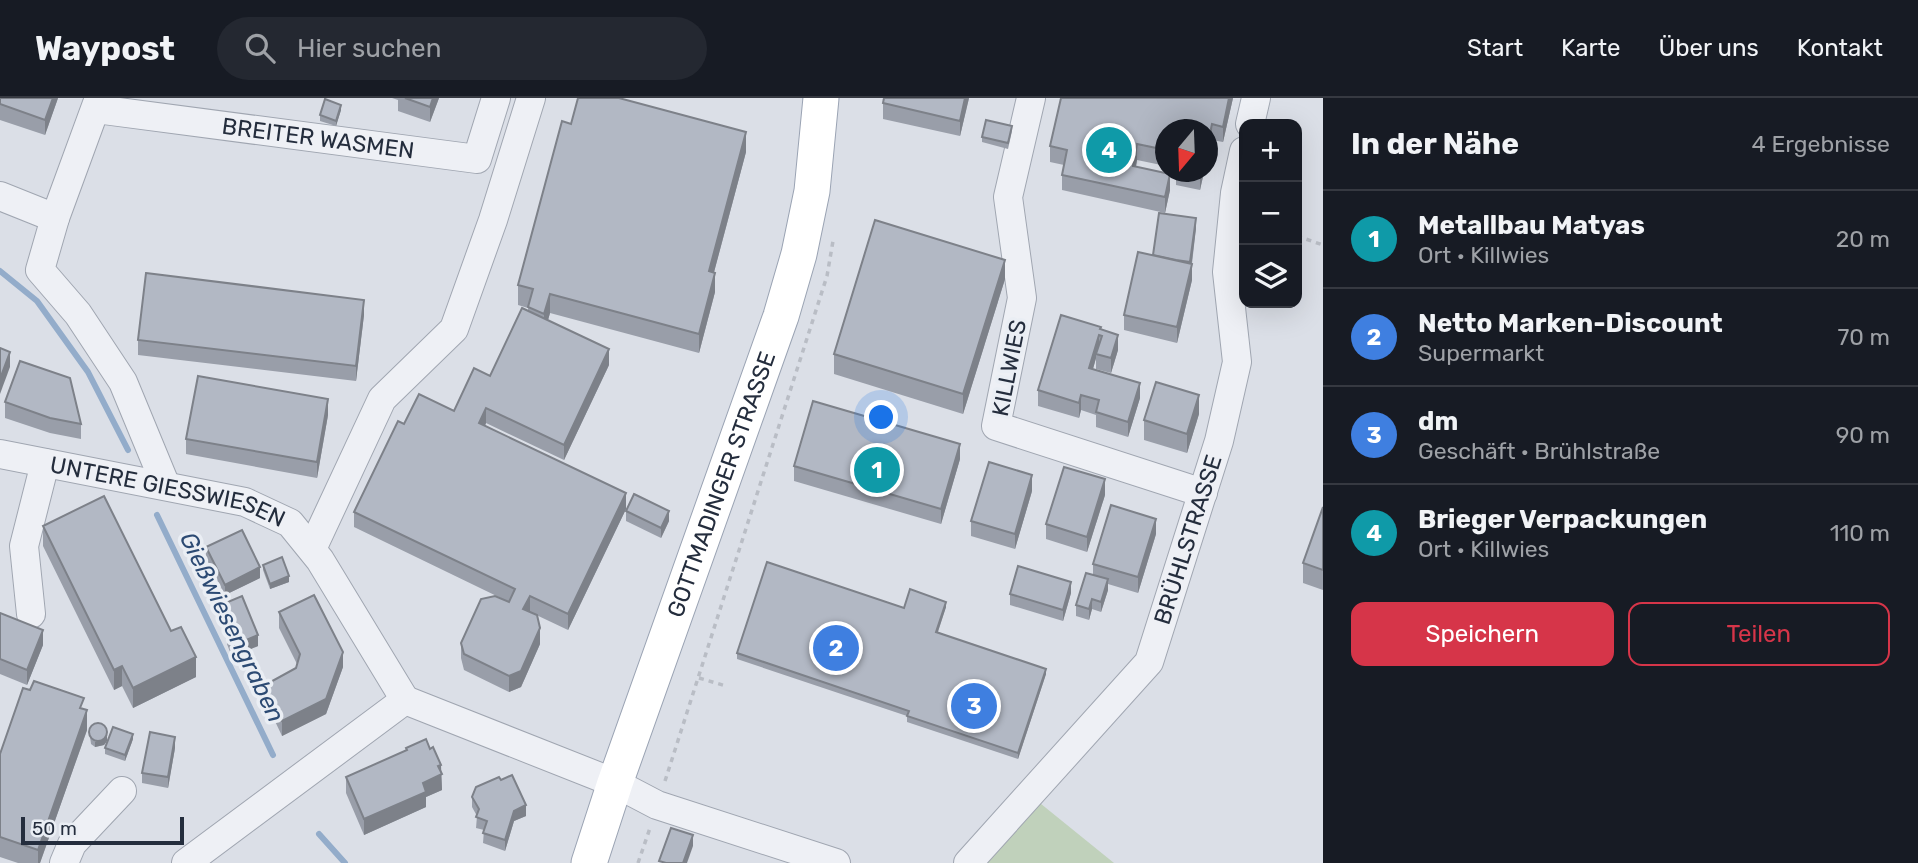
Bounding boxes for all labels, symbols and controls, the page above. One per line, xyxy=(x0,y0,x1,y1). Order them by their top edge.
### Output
search box xyxy=(217,17,707,80)
text: Waypost xyxy=(35,29,175,68)
icon: search xyxy=(241,29,279,67)
text: Hier suchen xyxy=(297,33,441,64)
text: Start xyxy=(1467,34,1523,62)
text: Karte xyxy=(1561,34,1621,62)
text: Über uns xyxy=(1659,34,1759,62)
text: Kontakt xyxy=(1797,34,1883,62)
street label: BREITER WASMEN xyxy=(220,112,416,165)
north arrow xyxy=(1155,119,1218,182)
map controls xyxy=(1239,119,1302,308)
button: + xyxy=(1239,119,1302,182)
pin: 4 xyxy=(1086,124,1132,176)
text: In der Nähe xyxy=(1351,126,1519,162)
text: 4 Ergebnisse xyxy=(1752,130,1890,158)
button: − xyxy=(1239,182,1302,245)
text: Metallbau Matyas xyxy=(1418,210,1645,241)
text: 1 xyxy=(1368,225,1380,253)
text: 20 m xyxy=(1836,225,1890,253)
text: Ort · Killwies xyxy=(1418,241,1549,269)
button: layers xyxy=(1239,245,1302,308)
text: Netto Marken-Discount xyxy=(1418,308,1723,339)
street label: KILLWIES xyxy=(986,317,1032,419)
text: 2 xyxy=(1367,323,1381,351)
text: 70 m xyxy=(1838,323,1890,351)
text: Supermarkt xyxy=(1418,339,1544,367)
street label: GOTTMADINGER STRASSE xyxy=(661,348,781,621)
your location xyxy=(864,400,898,434)
text: dm xyxy=(1418,406,1458,437)
text: 3 xyxy=(1366,421,1382,449)
text: 90 m xyxy=(1836,421,1890,449)
text: Geschäft · Brühlstraße xyxy=(1418,437,1660,465)
pin: 1 xyxy=(854,444,900,496)
street label: UNTERE GIESSWIESEN xyxy=(48,450,290,533)
street label: BRÜHLSTRASSE xyxy=(1148,451,1228,628)
text: Brieger Verpackungen xyxy=(1418,504,1707,535)
text: 4 xyxy=(1366,519,1382,547)
text: 110 m xyxy=(1830,519,1890,547)
water label: Gießwiesengraben xyxy=(174,527,290,727)
text: Ort · Killwies xyxy=(1418,535,1549,563)
button: Speichern xyxy=(1351,602,1614,666)
button: Teilen xyxy=(1628,602,1890,666)
pin: 2 xyxy=(813,622,859,674)
pin: 3 xyxy=(951,680,997,732)
scale bar xyxy=(21,814,184,846)
text: 50 m xyxy=(32,817,77,840)

